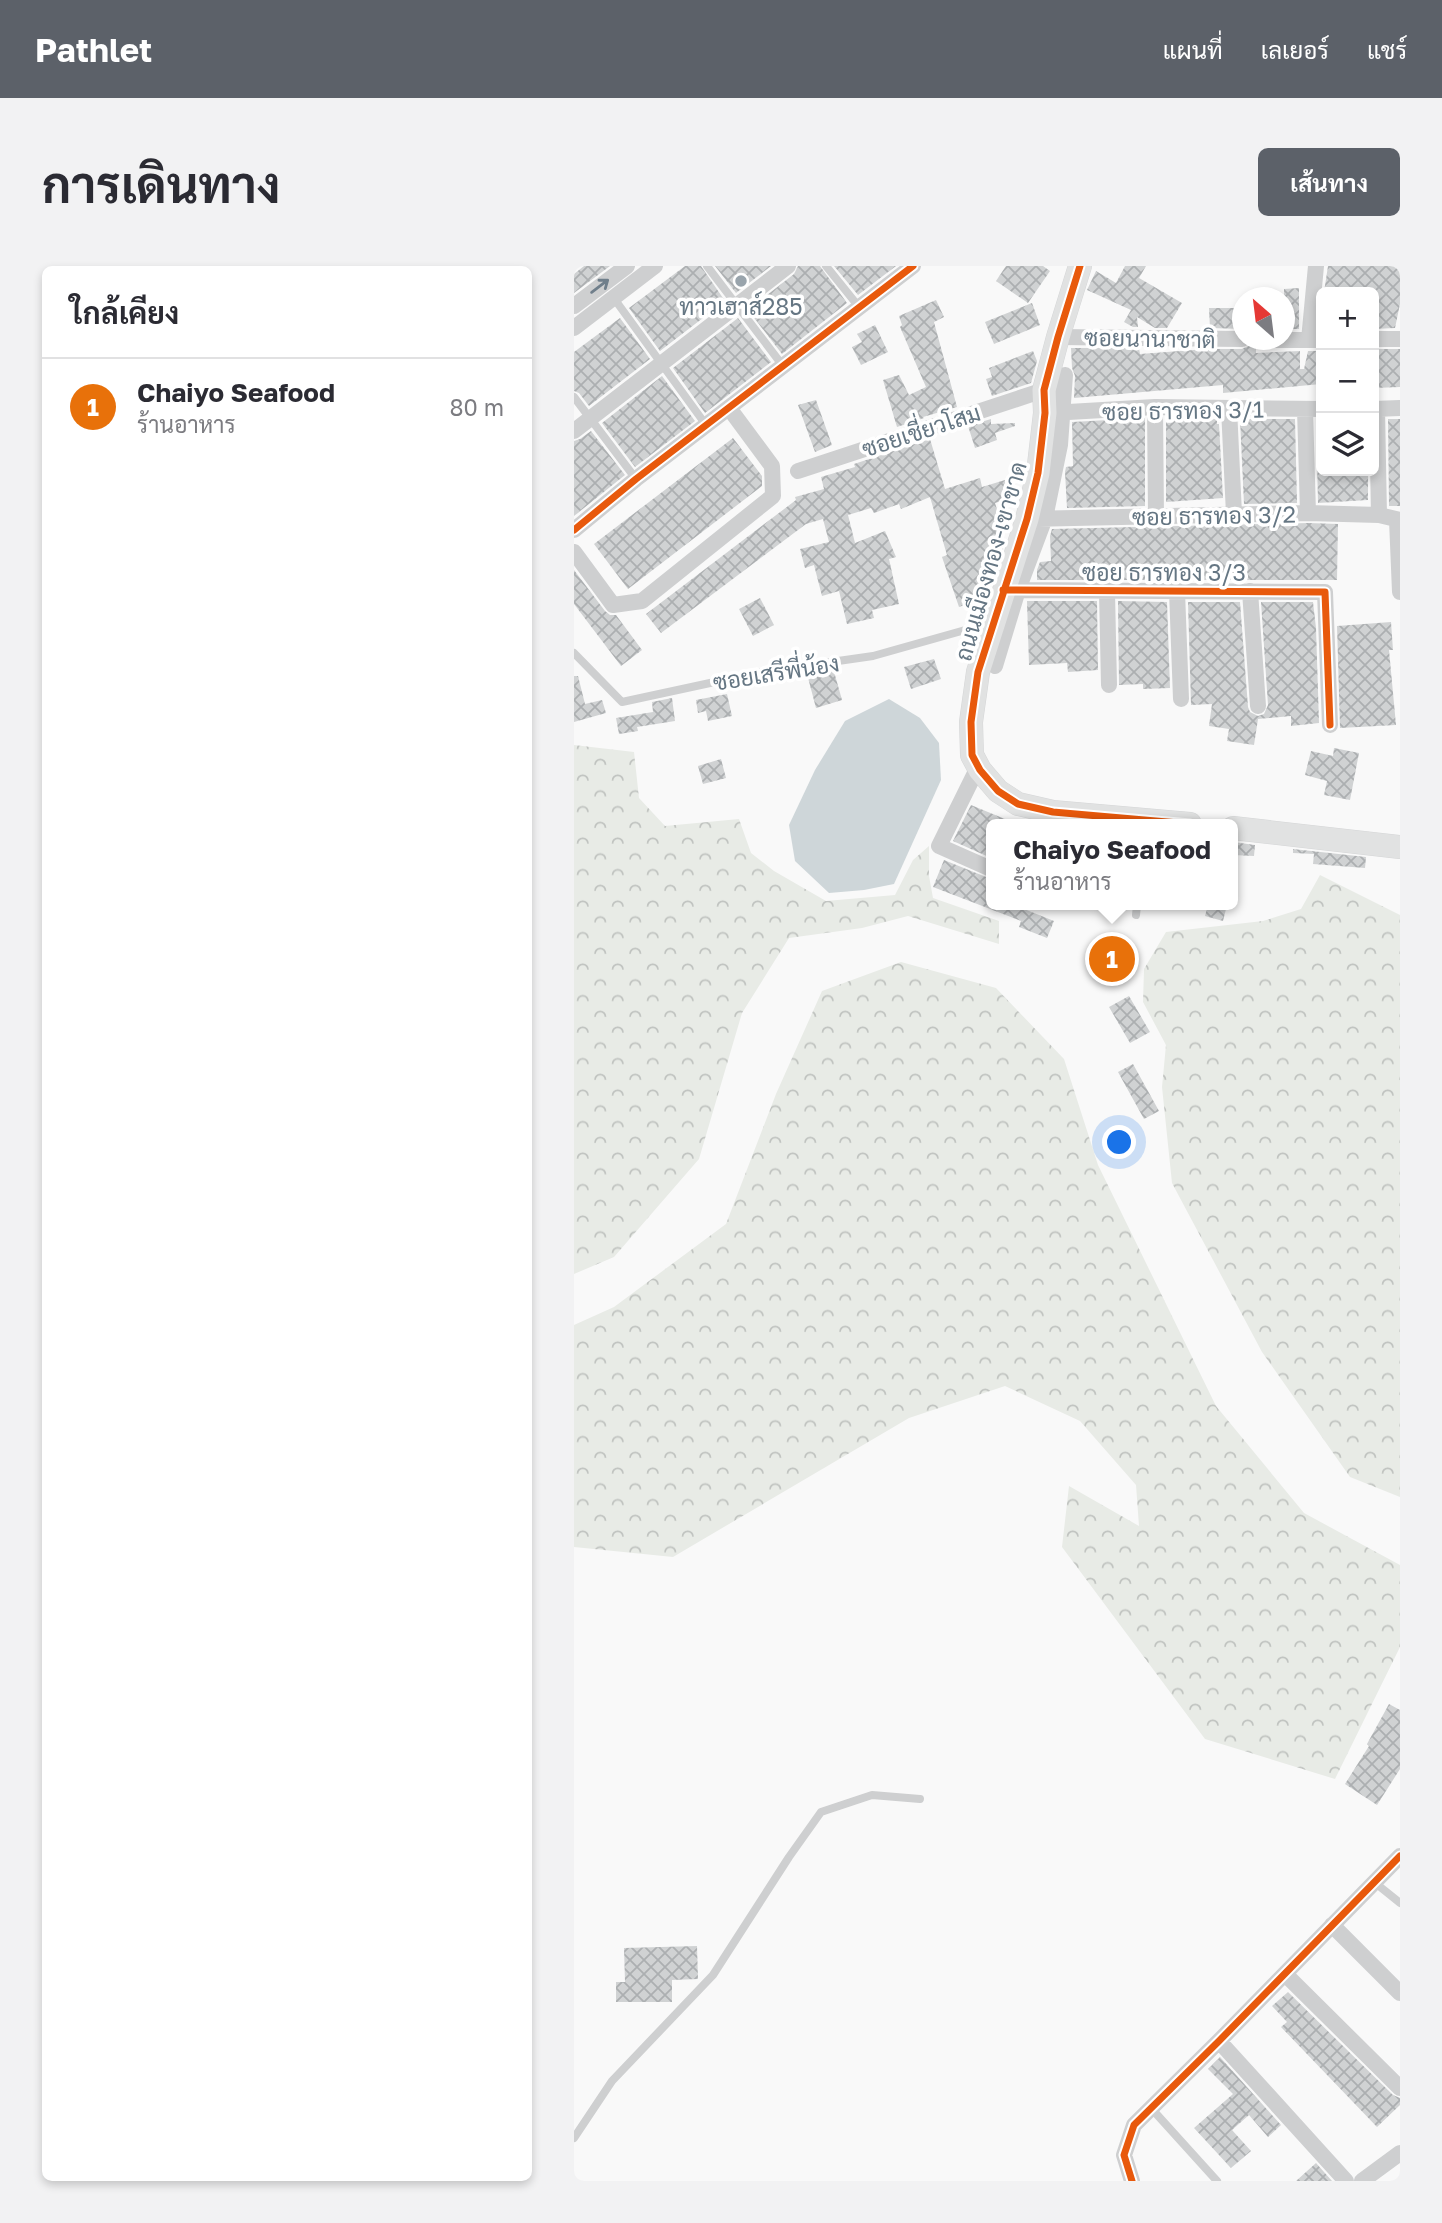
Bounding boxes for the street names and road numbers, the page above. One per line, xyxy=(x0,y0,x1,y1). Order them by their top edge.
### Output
street label: ซอยนานาชาติ xyxy=(1084,323,1216,353)
street label: ซอยเชี่ยวโสม xyxy=(856,392,984,462)
street label: ซอย ธารทอง 3/1 xyxy=(1102,395,1264,425)
street label: ถนนเมืองทอง-เขาขาด xyxy=(948,458,1032,664)
street label: ซอย ธารทอง 3/2 xyxy=(1132,500,1296,530)
street label: ซอย ธารทอง 3/3 xyxy=(1082,558,1246,586)
street label: ซอยเสรีพี่น้อง xyxy=(710,642,841,696)

